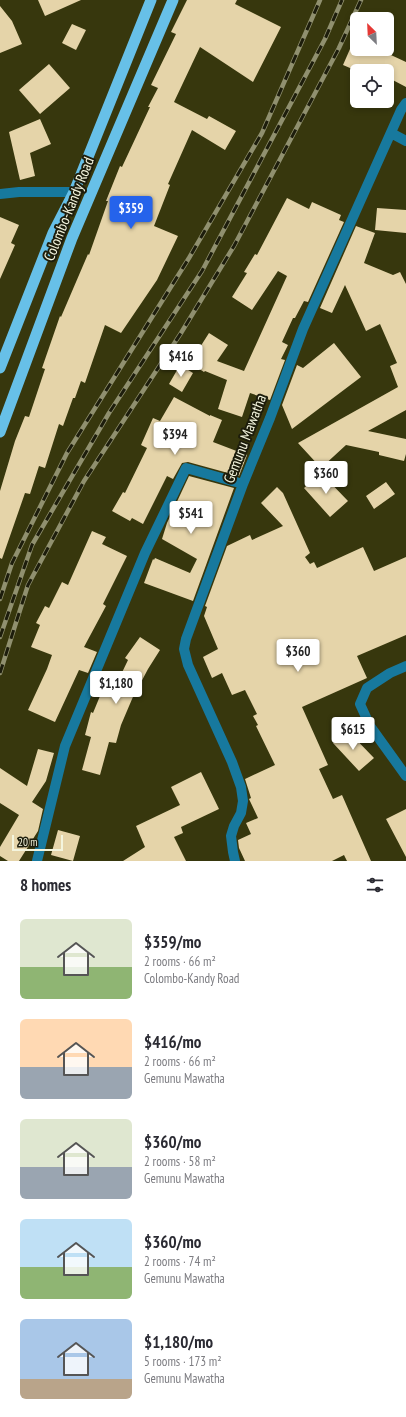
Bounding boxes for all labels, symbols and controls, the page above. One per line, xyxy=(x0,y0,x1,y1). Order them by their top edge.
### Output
north arrow xyxy=(350,12,394,56)
map controls xyxy=(350,12,394,108)
button: locate xyxy=(350,64,394,108)
street label: Colombo-Kandy Road xyxy=(39,154,98,263)
pin: $359 xyxy=(107,196,155,230)
text: $359 xyxy=(119,200,143,217)
pin: $416 xyxy=(157,344,205,378)
text: $416 xyxy=(169,348,193,365)
street label: Gemunu Mawatha xyxy=(219,392,270,486)
pin: $394 xyxy=(151,422,199,456)
text: $394 xyxy=(163,426,187,443)
pin: $360 xyxy=(302,461,350,495)
text: $360 xyxy=(314,465,338,482)
pin: $541 xyxy=(167,501,215,535)
text: $541 xyxy=(179,505,203,522)
pin: $360 xyxy=(274,639,322,673)
text: $360 xyxy=(286,643,310,660)
pin: $1,180 xyxy=(83,671,149,705)
text: $1,180 xyxy=(99,675,133,692)
pin: $615 xyxy=(329,717,377,751)
text: $615 xyxy=(341,721,365,738)
scale bar xyxy=(12,833,63,852)
text: 20 m xyxy=(18,835,37,849)
text: 8 homes xyxy=(20,874,71,896)
icon: filters xyxy=(364,874,386,896)
text: $359/mo xyxy=(144,931,201,953)
icon: home xyxy=(52,935,100,983)
text: 2 rooms · 66 m² xyxy=(144,953,216,970)
text: Colombo-Kandy Road xyxy=(144,970,239,987)
text: $416/mo xyxy=(144,1031,201,1053)
icon: home xyxy=(52,1035,100,1083)
text: 2 rooms · 66 m² xyxy=(144,1053,216,1070)
text: Gemunu Mawatha xyxy=(144,1070,225,1087)
text: $360/mo xyxy=(144,1131,201,1153)
icon: home xyxy=(52,1135,100,1183)
text: 2 rooms · 58 m² xyxy=(144,1153,216,1170)
text: Gemunu Mawatha xyxy=(144,1170,225,1187)
text: $360/mo xyxy=(144,1231,201,1253)
icon: home xyxy=(52,1235,100,1283)
text: 2 rooms · 74 m² xyxy=(144,1253,216,1270)
text: Gemunu Mawatha xyxy=(144,1270,225,1287)
text: $1,180/mo xyxy=(144,1331,213,1353)
icon: home xyxy=(52,1335,100,1383)
text: 5 rooms · 173 m² xyxy=(144,1353,222,1370)
text: Gemunu Mawatha xyxy=(144,1370,225,1387)

